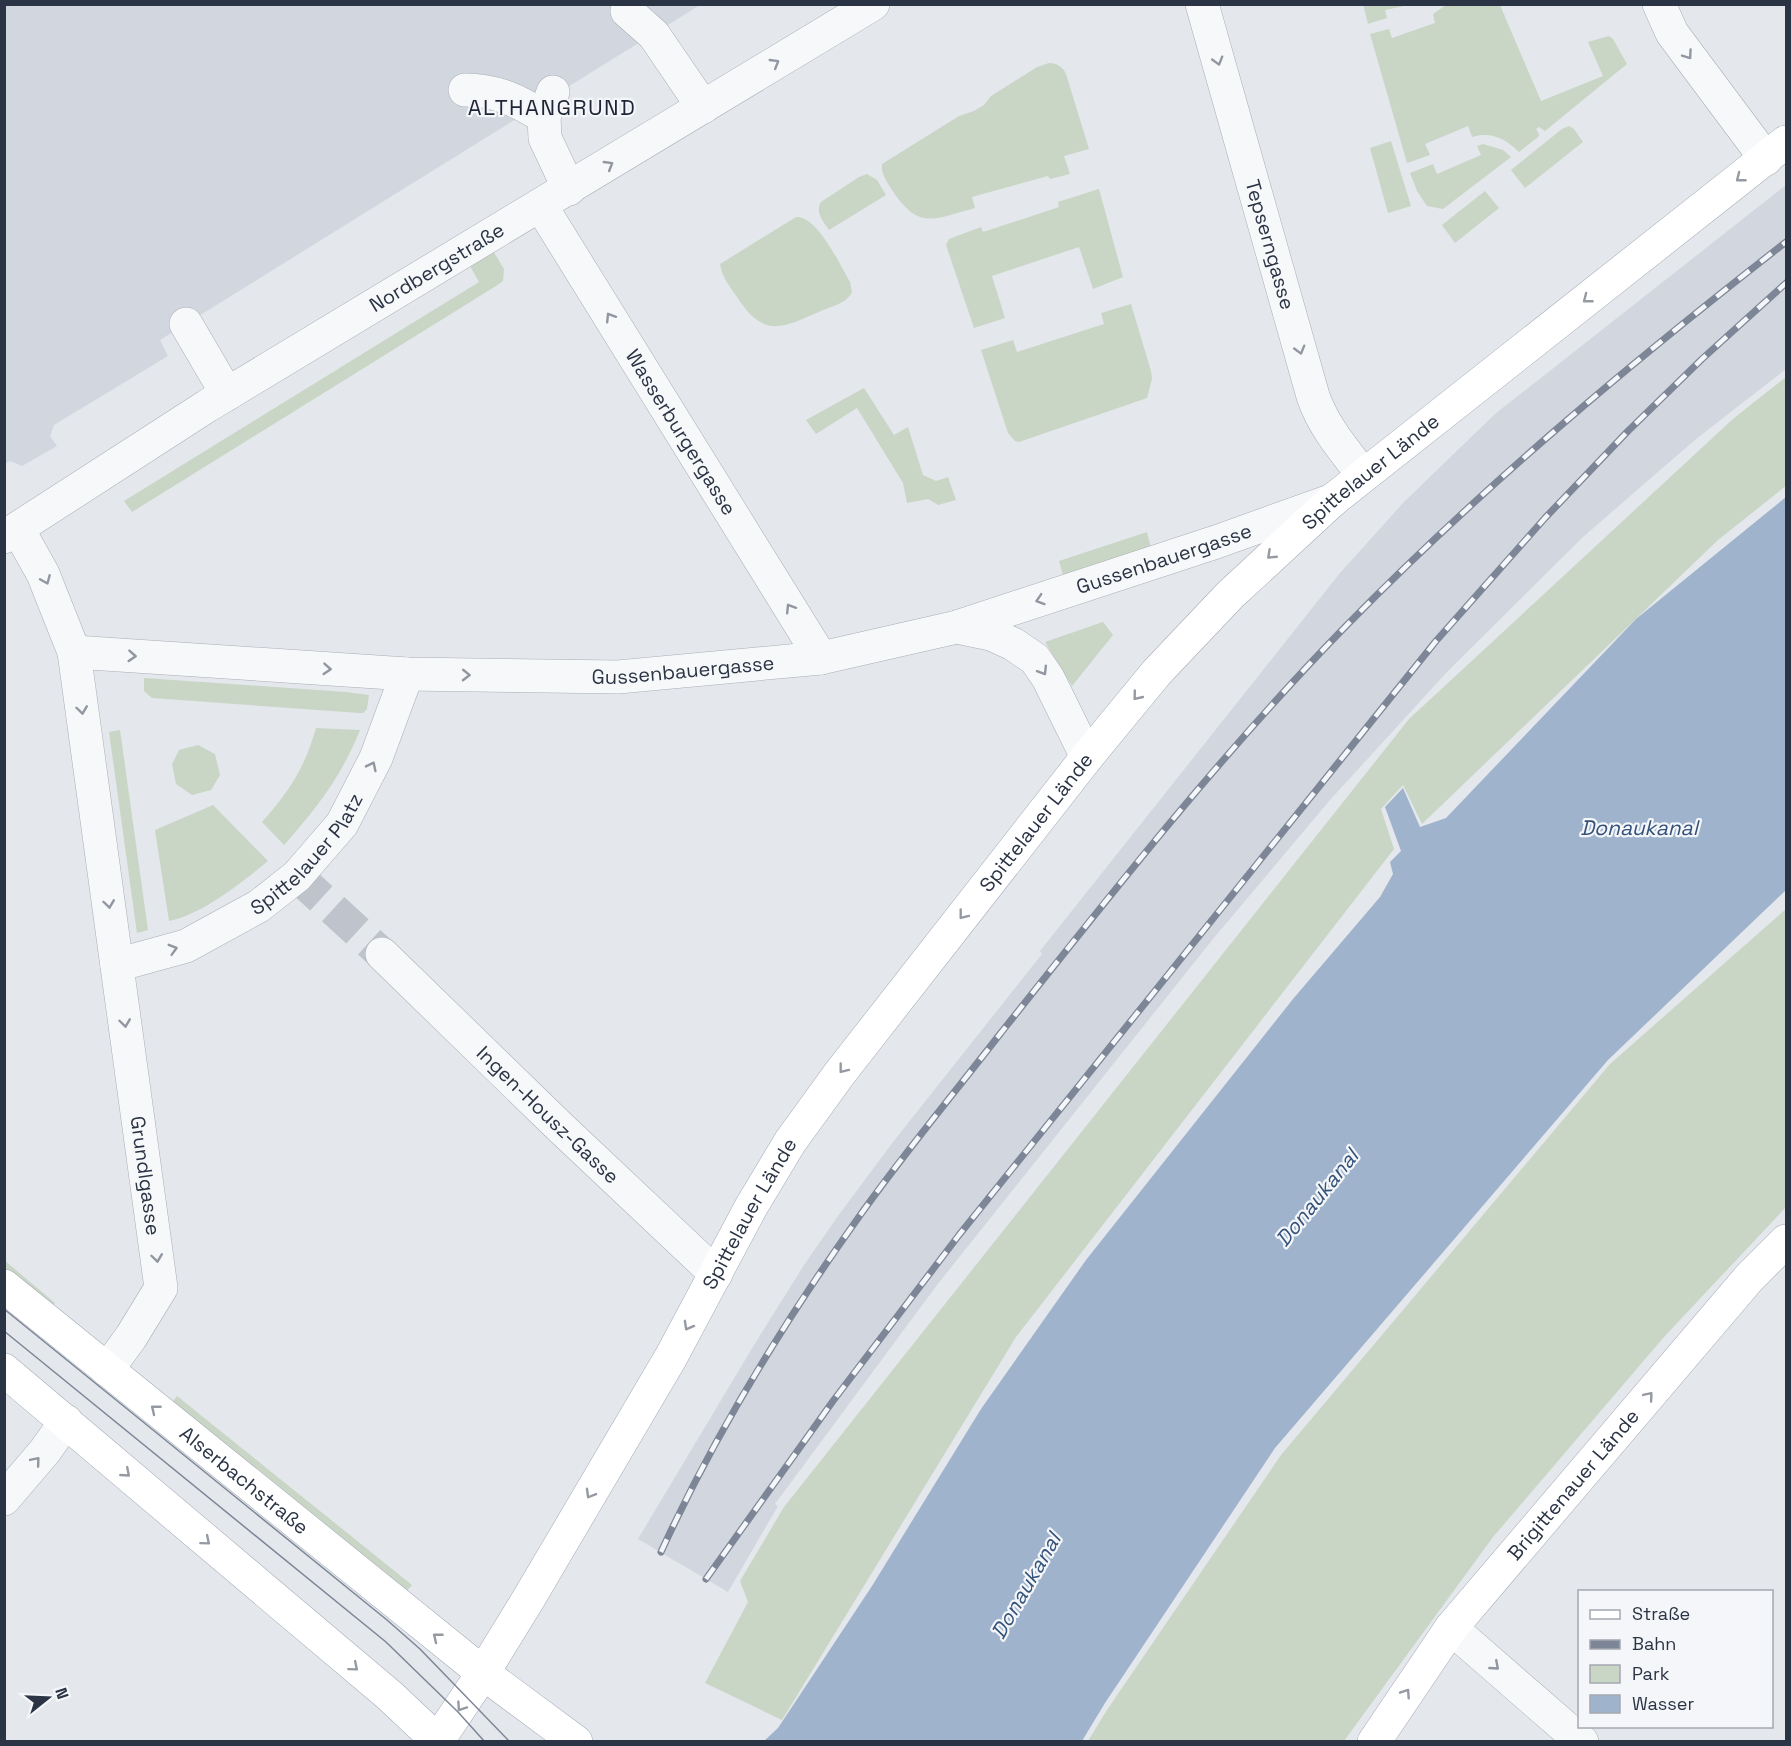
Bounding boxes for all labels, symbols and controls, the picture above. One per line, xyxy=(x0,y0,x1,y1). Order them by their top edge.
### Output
one-way arrow xyxy=(1681,48,1692,59)
one-way arrow xyxy=(1211,55,1223,66)
one-way arrow xyxy=(769,59,779,71)
district label: ALTHANGRUND xyxy=(468,93,636,121)
one-way arrow xyxy=(603,160,613,172)
one-way arrow xyxy=(1736,171,1747,182)
street label: Tepserngasse xyxy=(1239,177,1301,313)
street label: Nordbergstraße xyxy=(365,217,509,318)
one-way arrow xyxy=(1583,291,1594,302)
one-way arrow xyxy=(605,313,617,323)
street label: Wasserburgergasse xyxy=(620,344,742,520)
one-way arrow xyxy=(1292,344,1305,354)
street label: Spittelauer Lände xyxy=(1296,408,1444,535)
street label: Gussenbauergasse xyxy=(1073,517,1255,600)
one-way arrow xyxy=(1268,548,1279,559)
one-way arrow xyxy=(39,574,51,585)
one-way arrow xyxy=(1035,593,1046,605)
one-way arrow xyxy=(786,604,798,614)
one-way arrow xyxy=(128,649,137,662)
street label: Gussenbauergasse xyxy=(591,649,775,690)
one-way arrow xyxy=(322,662,331,675)
one-way arrow xyxy=(1036,665,1048,675)
one-way arrow xyxy=(461,669,470,681)
one-way arrow xyxy=(1133,689,1144,700)
one-way arrow xyxy=(75,706,87,715)
street label: Spittelauer Lände xyxy=(973,747,1099,897)
one-way arrow xyxy=(365,761,376,772)
street label: Spittelauer Platz xyxy=(246,789,369,921)
water label: Donaukanal xyxy=(1580,814,1701,841)
one-way arrow xyxy=(102,899,114,908)
one-way arrow xyxy=(960,908,971,919)
one-way arrow xyxy=(168,944,178,957)
one-way arrow xyxy=(118,1019,131,1028)
street label: Ingen-Housz-Gasse xyxy=(471,1040,625,1189)
one-way arrow xyxy=(840,1062,851,1073)
street label: Grundlgasse xyxy=(125,1114,167,1237)
street label: Spittelauer Lände xyxy=(696,1133,802,1294)
water label: Donaukanal xyxy=(1269,1141,1366,1252)
one-way arrow xyxy=(150,1254,162,1263)
one-way arrow xyxy=(684,1319,695,1330)
one-way arrow xyxy=(1642,1392,1653,1403)
street label: Brigittenauer Lände xyxy=(1501,1404,1645,1566)
one-way arrow xyxy=(151,1405,162,1416)
street label: Alserbachstraße xyxy=(175,1420,314,1540)
one-way arrow xyxy=(29,1457,40,1468)
one-way arrow xyxy=(119,1466,130,1477)
one-way arrow xyxy=(586,1488,597,1499)
water label: Donaukanal xyxy=(984,1526,1068,1643)
one-way arrow xyxy=(199,1534,210,1545)
legend xyxy=(1578,1590,1773,1728)
text: Straße xyxy=(1632,1602,1690,1625)
text: Bahn xyxy=(1632,1632,1676,1655)
one-way arrow xyxy=(433,1633,444,1644)
one-way arrow xyxy=(1488,1659,1499,1670)
one-way arrow xyxy=(347,1660,358,1671)
text: Park xyxy=(1632,1662,1670,1685)
north arrow xyxy=(18,1668,78,1728)
text: N xyxy=(50,1685,73,1702)
one-way arrow xyxy=(1399,1689,1411,1699)
text: Wasser xyxy=(1632,1692,1694,1715)
one-way arrow xyxy=(457,1700,468,1711)

